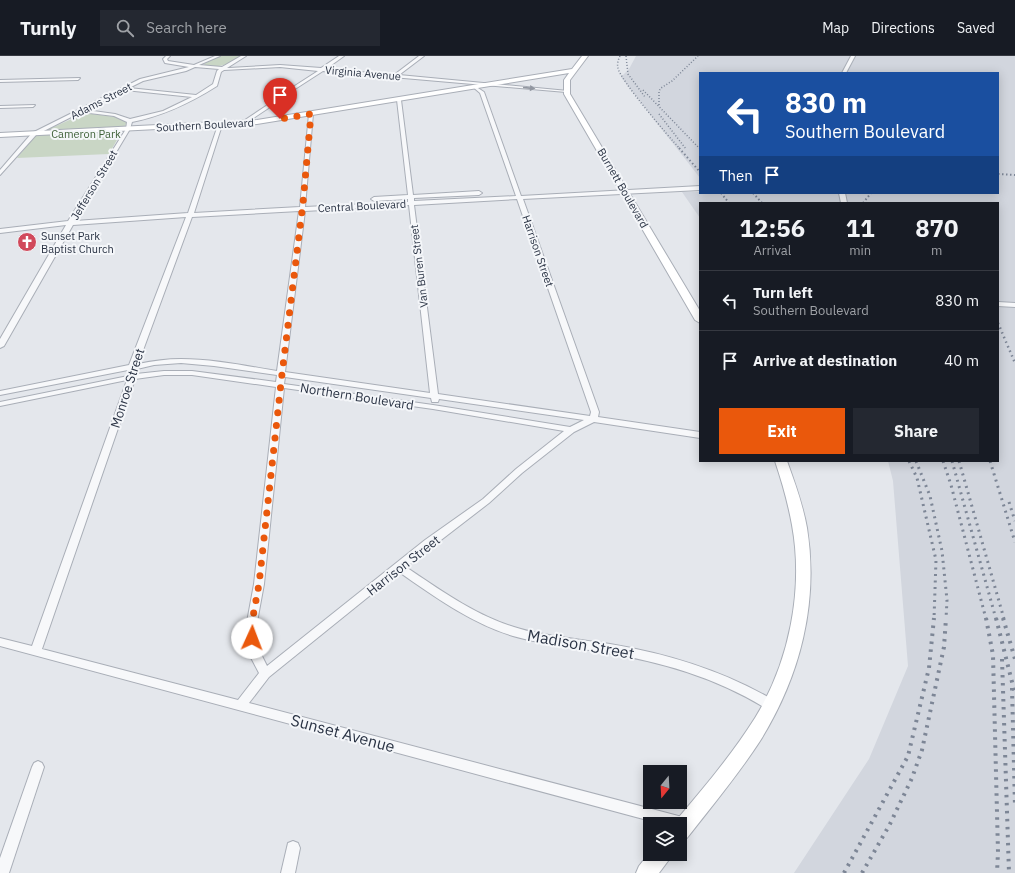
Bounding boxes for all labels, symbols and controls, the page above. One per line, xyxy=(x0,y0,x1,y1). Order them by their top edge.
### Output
search box xyxy=(100,10,380,46)
text: Turnly xyxy=(20,16,76,40)
icon: search xyxy=(114,17,136,39)
text: Search here xyxy=(146,18,227,37)
text: Map xyxy=(822,19,849,37)
text: Directions xyxy=(871,19,935,37)
text: Saved xyxy=(957,19,995,37)
street label: Virginia Avenue xyxy=(325,63,401,83)
pin xyxy=(263,78,297,119)
street label: Adams Street xyxy=(68,79,134,122)
icon: arrive xyxy=(269,84,291,106)
text: 830 m xyxy=(785,84,867,121)
one-way arrow xyxy=(523,85,535,92)
icon: left xyxy=(719,88,771,140)
street label: Southern Boulevard xyxy=(156,115,254,135)
text: Southern Boulevard xyxy=(785,120,945,143)
park label: Cameron Park xyxy=(51,127,121,141)
street label: Burnett Boulevard xyxy=(594,146,652,230)
street label: Jefferson Street xyxy=(68,147,121,223)
icon: arrive xyxy=(761,164,783,186)
text: Then xyxy=(719,166,753,185)
street label: Central Boulevard xyxy=(317,197,407,215)
text: 12:56 xyxy=(740,212,805,244)
text: 11 xyxy=(846,212,875,244)
text: 870 xyxy=(915,212,958,244)
street label: Harrison Street xyxy=(519,213,557,289)
street label: Van Buren Street xyxy=(407,224,431,308)
place label: Sunset Park Baptist Church xyxy=(41,229,114,256)
church icon: Sunset Park Baptist Church xyxy=(16,231,38,253)
text: Arrival xyxy=(753,242,791,259)
text: min xyxy=(849,242,871,259)
text: m xyxy=(931,242,942,259)
text: Turn left xyxy=(753,283,813,302)
icon: left xyxy=(719,290,741,312)
text: 830 m xyxy=(935,291,979,310)
text: Southern Boulevard xyxy=(753,302,869,319)
street label: Monroe Street xyxy=(107,346,148,430)
icon: arrive xyxy=(719,350,741,372)
text: Arrive at destination xyxy=(753,351,897,370)
text: 40 m xyxy=(944,351,979,370)
street label: Northern Boulevard xyxy=(299,379,415,414)
button: Exit xyxy=(719,408,845,454)
button: Share xyxy=(853,408,979,454)
street label: Harrison Street xyxy=(363,531,443,599)
position arrow xyxy=(231,617,273,659)
street label: Madison Street xyxy=(526,625,636,663)
street label: Sunset Avenue xyxy=(289,710,397,757)
north arrow xyxy=(643,765,687,809)
map controls xyxy=(643,765,687,861)
button: layers xyxy=(643,817,687,861)

